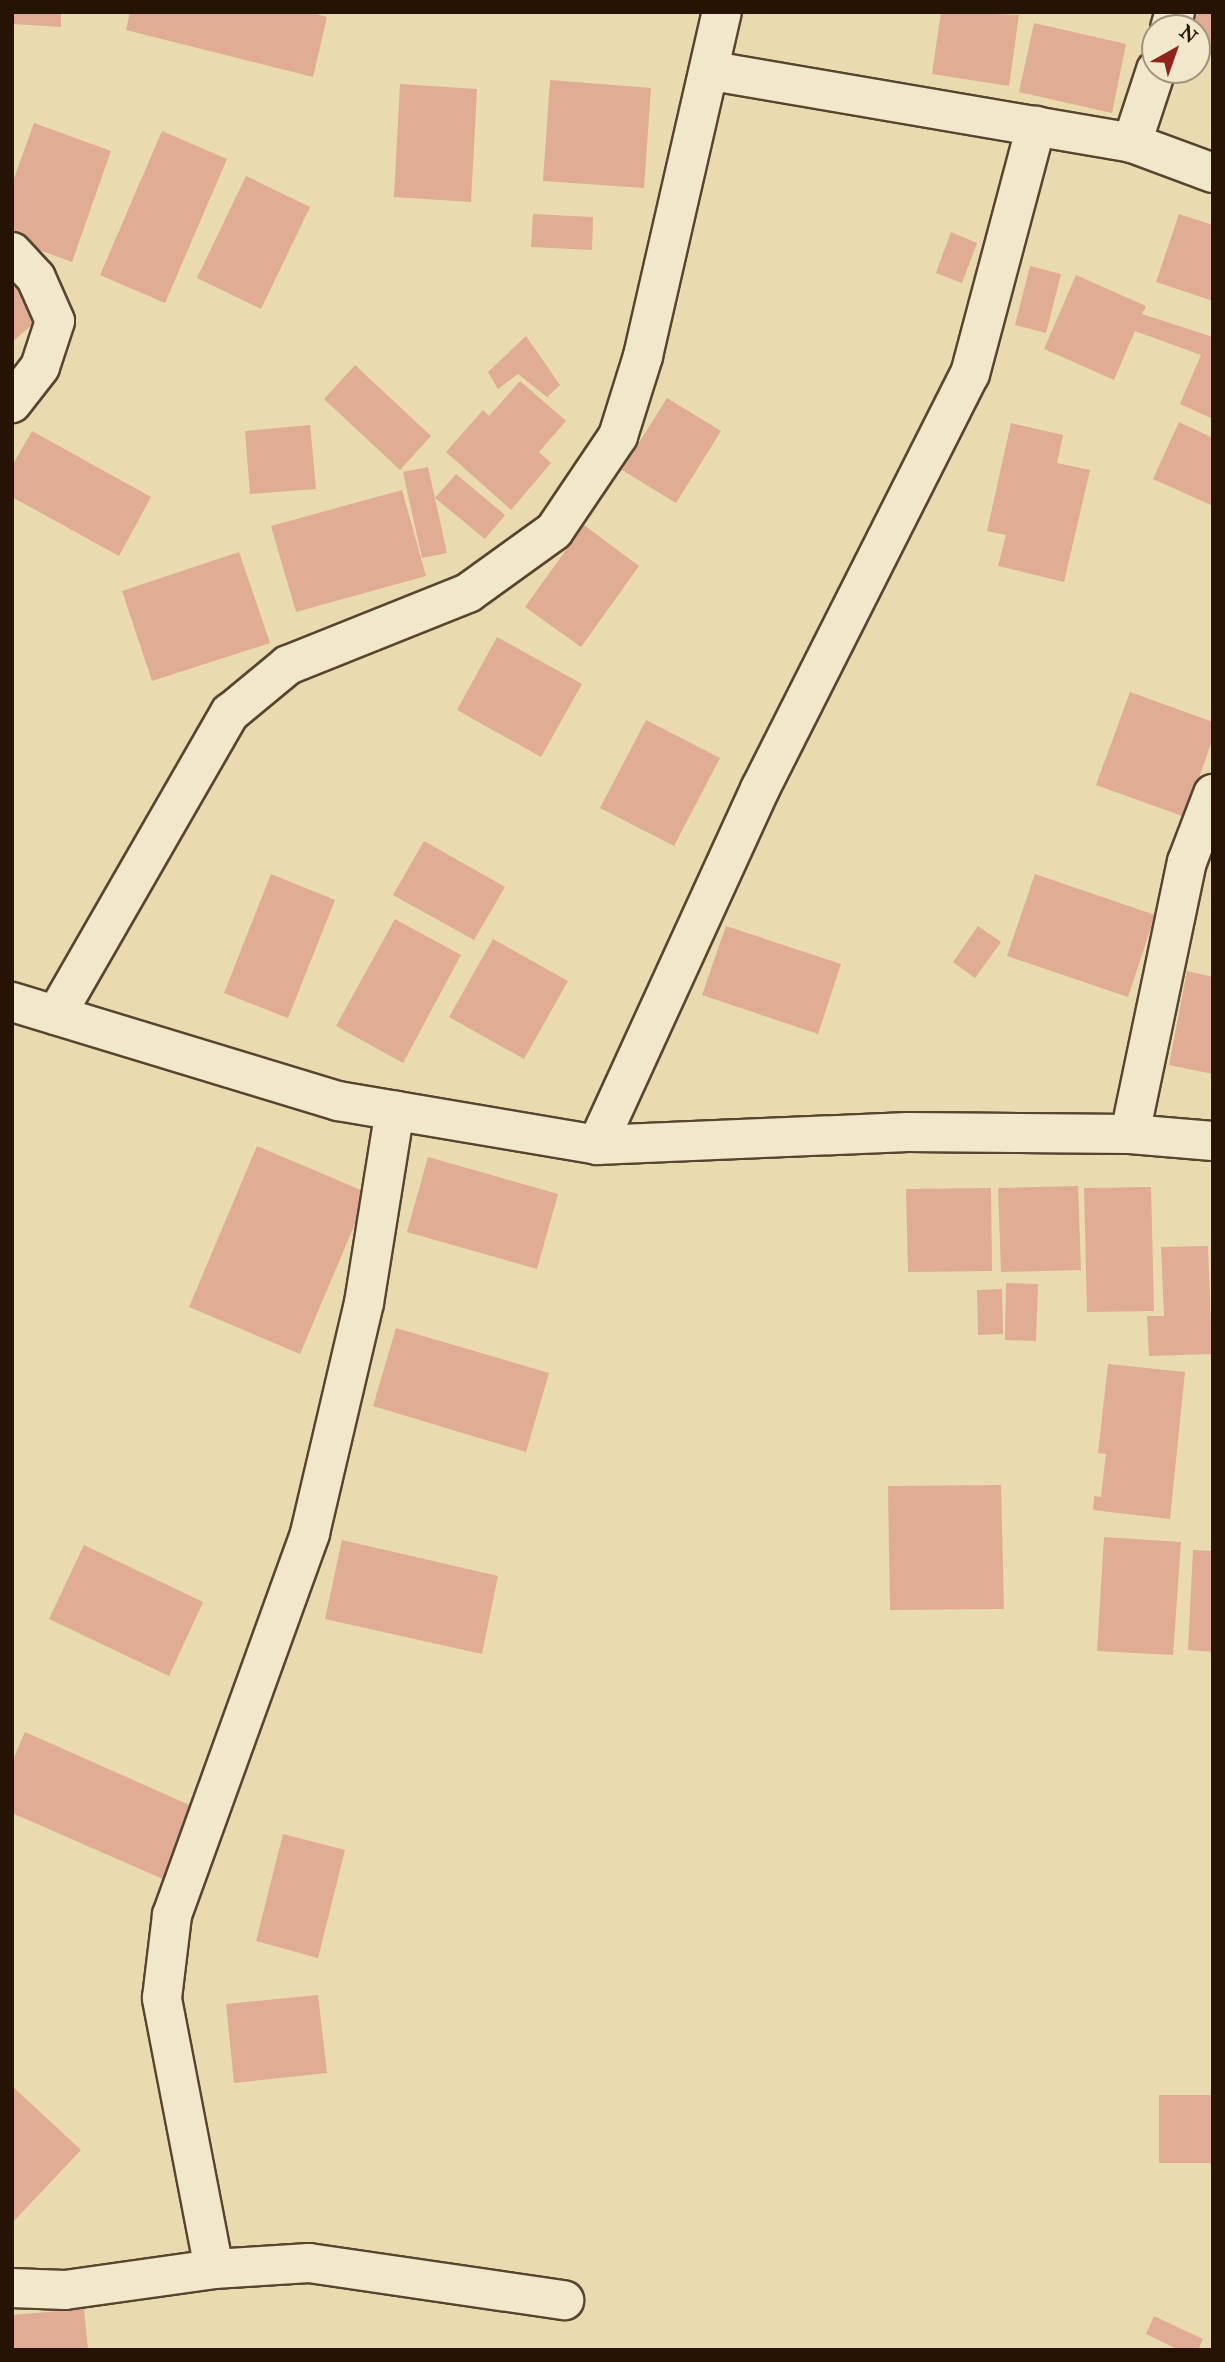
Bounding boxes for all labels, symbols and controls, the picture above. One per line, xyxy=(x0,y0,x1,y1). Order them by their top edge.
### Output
north arrow xyxy=(1141,14,1211,84)
text: N xyxy=(1175,20,1202,48)

